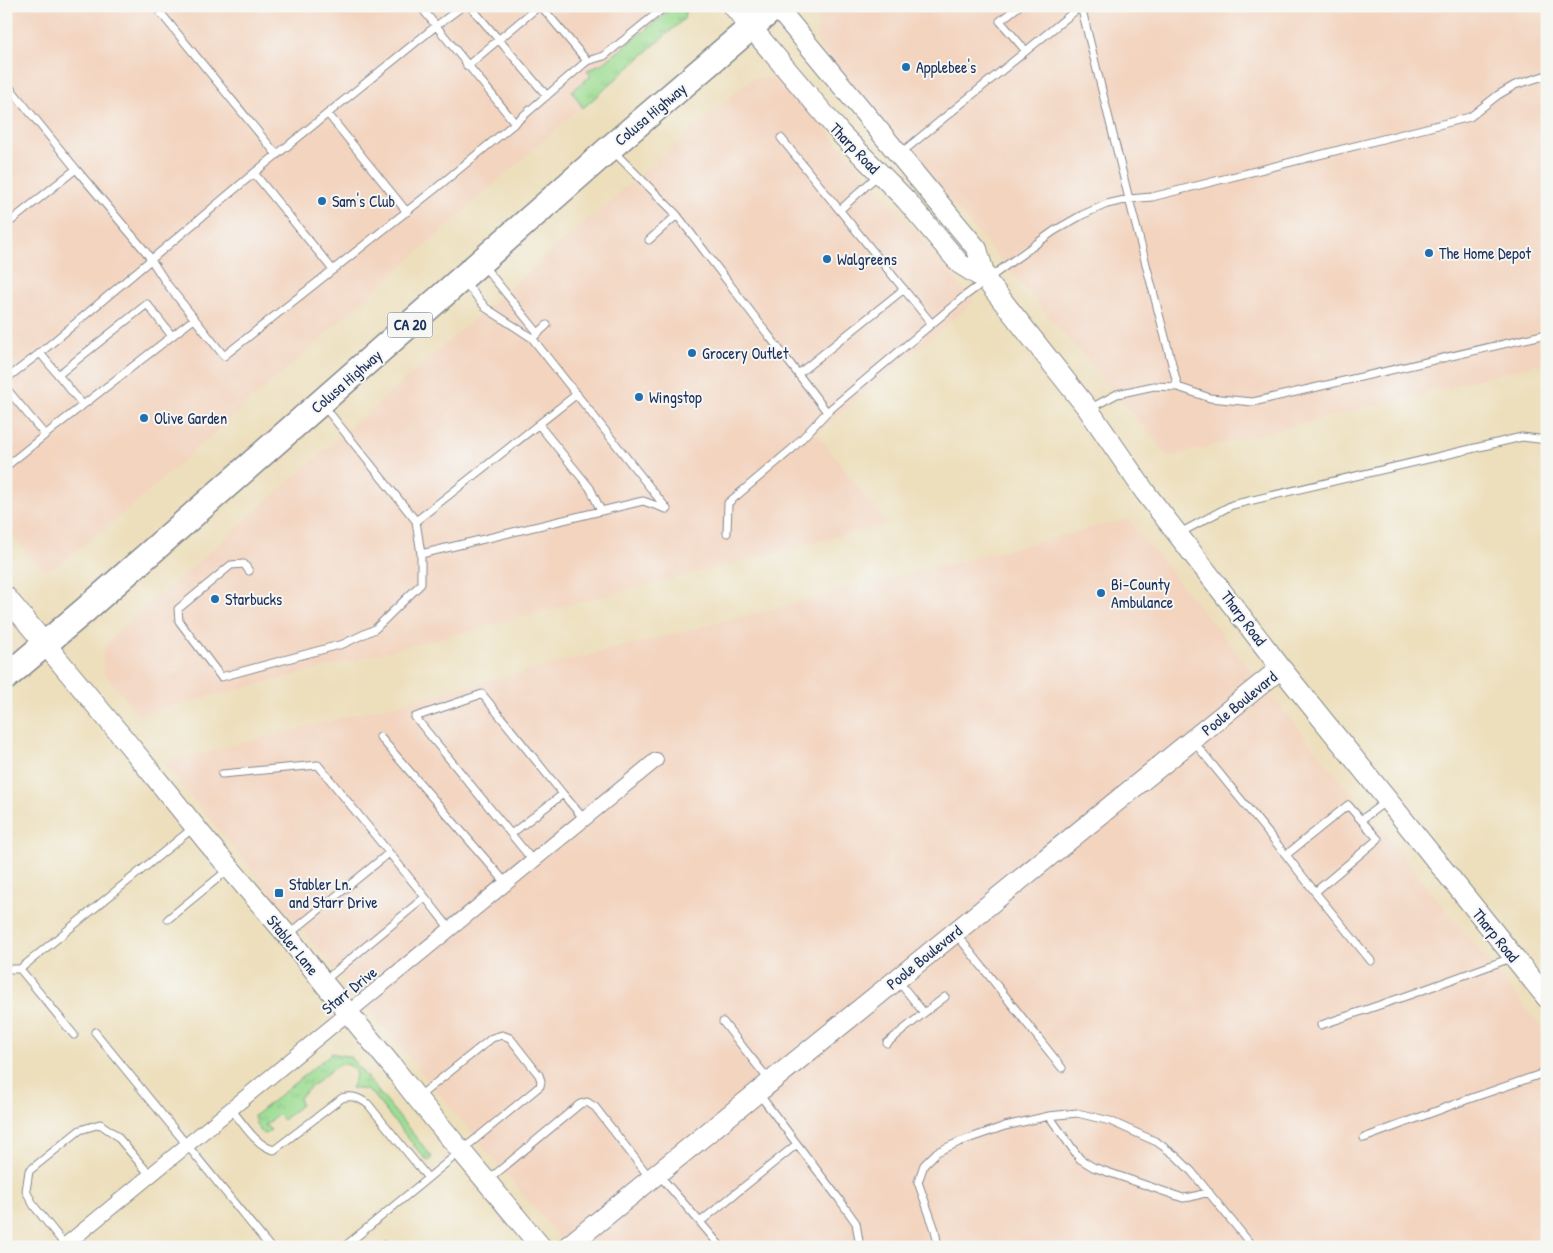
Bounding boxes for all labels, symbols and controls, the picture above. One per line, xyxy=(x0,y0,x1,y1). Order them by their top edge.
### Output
place label: Applebee's xyxy=(916,56,976,78)
marker: Applebee's xyxy=(900,61,912,73)
street label: Colusa Highway xyxy=(609,77,691,151)
street label: Tharp Road xyxy=(825,118,885,178)
place label: Sam's Club xyxy=(332,190,395,212)
marker: Sam's Club xyxy=(316,195,328,207)
place label: The Home Depot xyxy=(1439,242,1531,264)
marker: The Home Depot xyxy=(1423,247,1435,259)
place label: Walgreens xyxy=(837,248,897,270)
marker: Walgreens xyxy=(821,253,833,265)
road number: CA 20 xyxy=(388,312,432,338)
place label: Grocery Outlet xyxy=(702,342,789,364)
street label: Colusa Highway xyxy=(306,344,386,418)
marker: Grocery Outlet xyxy=(686,347,698,359)
place label: Wingstop xyxy=(649,386,702,408)
marker: Wingstop xyxy=(633,391,645,403)
place label: Olive Garden xyxy=(154,407,227,429)
marker: Olive Garden xyxy=(138,412,150,424)
place label: Bi-County Ambulance xyxy=(1111,573,1174,613)
street label: Tharp Road xyxy=(1216,586,1272,650)
marker: Bi-County Ambulance xyxy=(1095,587,1107,599)
place label: Starbucks xyxy=(225,588,282,610)
marker: Starbucks xyxy=(209,593,221,605)
street label: Poole Boulevard xyxy=(1196,666,1282,740)
place label: Stabler Ln. and Starr Drive xyxy=(289,873,378,913)
marker: Stabler Ln. and Starr Drive xyxy=(273,887,285,899)
street label: Tharp Road xyxy=(1467,903,1525,967)
street label: Stabler Lane xyxy=(262,910,325,980)
street label: Poole Boulevard xyxy=(881,920,967,994)
street label: Starr Drive xyxy=(317,961,382,1019)

